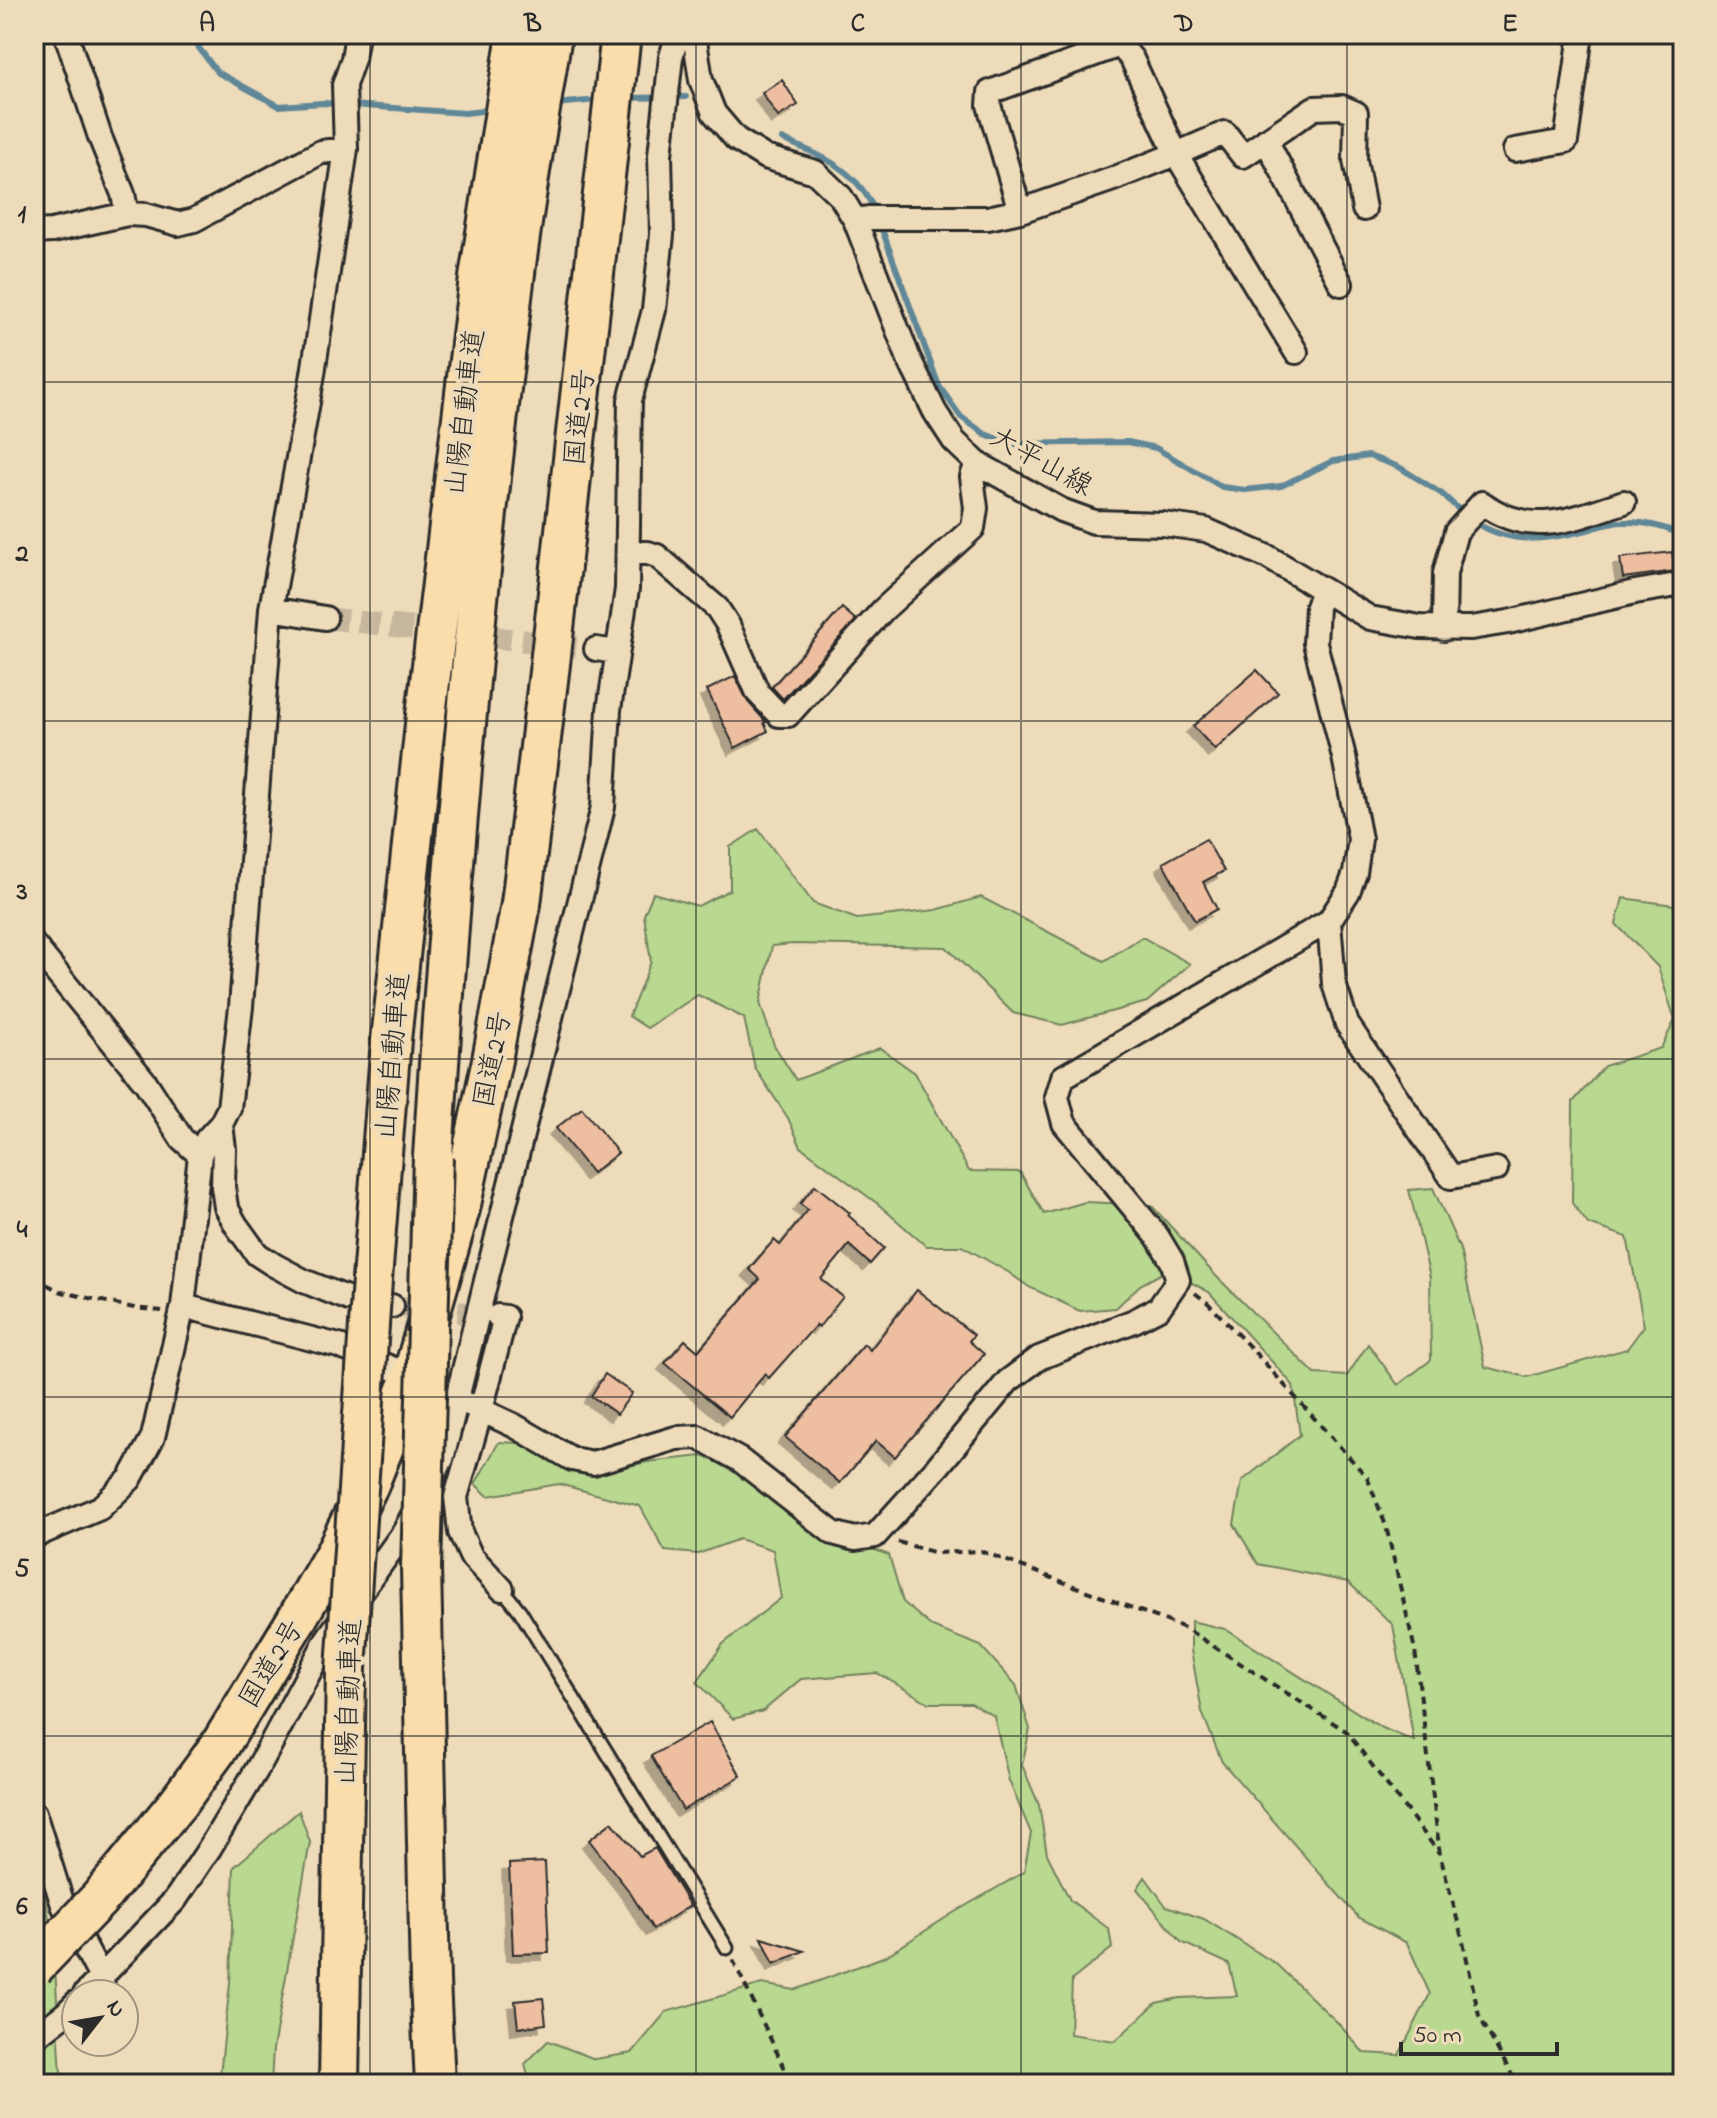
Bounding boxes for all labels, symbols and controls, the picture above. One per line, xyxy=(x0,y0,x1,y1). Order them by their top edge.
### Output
text: A xyxy=(199,6,215,44)
text: B xyxy=(523,6,542,44)
text: C xyxy=(851,6,865,44)
text: D xyxy=(1173,6,1194,44)
text: E xyxy=(1502,6,1518,44)
text: 1 xyxy=(18,197,27,235)
street label: 山陽自動車道 xyxy=(436,327,497,498)
street label: 国道2号 xyxy=(556,367,607,468)
street label: 大平山線 xyxy=(981,418,1099,508)
text: 2 xyxy=(15,536,29,574)
text: 3 xyxy=(16,874,28,912)
street label: 山陽自動車道 xyxy=(367,971,422,1142)
street label: 国道2号 xyxy=(465,1008,524,1112)
text: 4 xyxy=(17,1212,28,1250)
text: 5 xyxy=(15,1551,30,1589)
street label: 国道2号 xyxy=(230,1612,316,1717)
street label: 山陽自動車道 xyxy=(327,1617,374,1787)
text: 6 xyxy=(16,1889,28,1927)
north arrow xyxy=(60,1978,140,2058)
text: N xyxy=(97,1995,132,2024)
scale bar xyxy=(1401,2006,1557,2056)
text: 50 m xyxy=(1413,2019,1462,2054)

